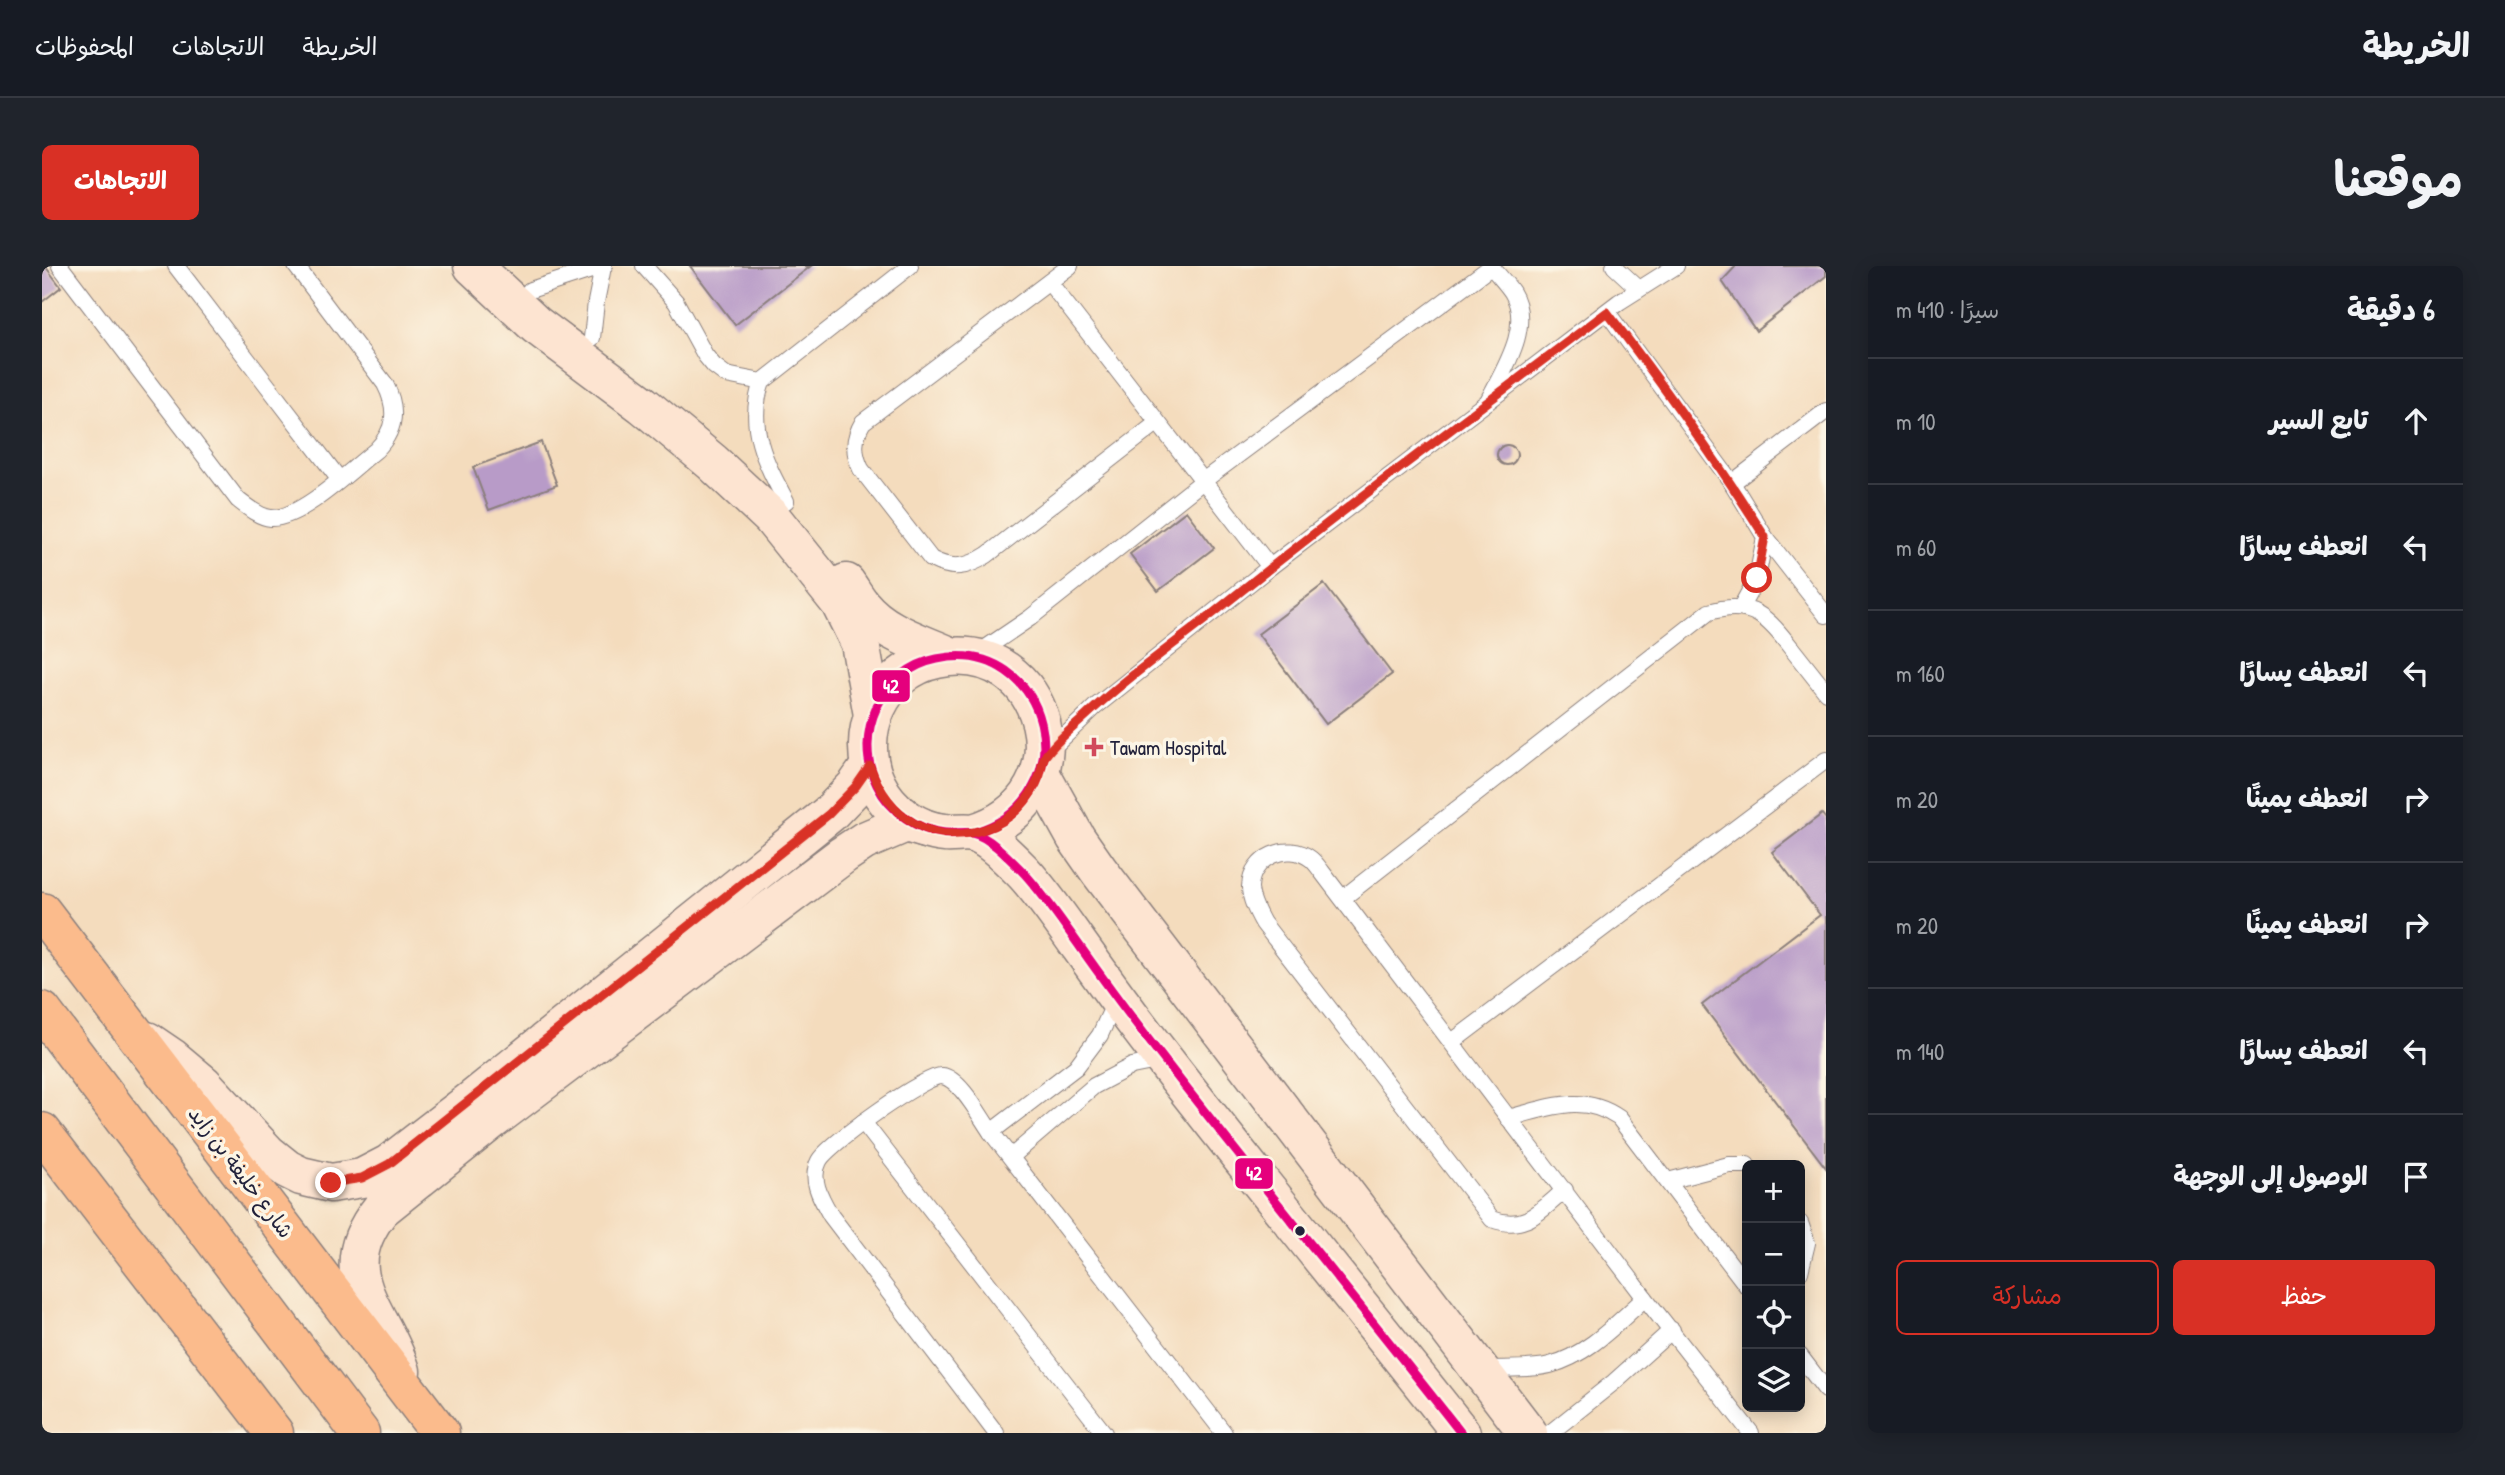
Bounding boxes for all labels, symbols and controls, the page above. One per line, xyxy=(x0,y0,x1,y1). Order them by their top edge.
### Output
text: الخريطة xyxy=(2363,23,2470,67)
text: المحفوظات xyxy=(35,30,134,62)
text: الاتجاهات xyxy=(172,30,265,62)
text: الخريطة xyxy=(303,30,377,62)
button: الاتجاهات xyxy=(42,145,199,220)
text: موقعنا xyxy=(2333,145,2463,211)
text: 6 دقيقة xyxy=(2347,289,2435,329)
text: سيرًا · 410 m xyxy=(1896,294,1999,325)
text: تابع السير xyxy=(2269,402,2368,437)
icon: ahead xyxy=(2397,402,2435,440)
text: 10 m xyxy=(1896,406,1936,437)
text: انعطف يسارًا xyxy=(2239,528,2368,563)
icon: left xyxy=(2397,528,2435,566)
text: 60 m xyxy=(1896,532,1936,563)
route start xyxy=(1741,562,1772,593)
text: انعطف يسارًا xyxy=(2239,654,2368,689)
icon: left xyxy=(2397,654,2435,692)
text: 160 m xyxy=(1896,658,1945,689)
line badge: 42 xyxy=(871,669,911,703)
text: 42 xyxy=(883,673,899,699)
place label: Tawam Hospital xyxy=(1110,733,1227,762)
marker: Tawam Hospital xyxy=(1084,737,1104,757)
text: انعطف يمينًا xyxy=(2246,780,2368,815)
icon: right xyxy=(2397,780,2435,818)
text: 20 m xyxy=(1896,784,1938,815)
text: انعطف يمينًا xyxy=(2246,906,2368,941)
icon: right xyxy=(2397,906,2435,944)
text: 20 m xyxy=(1896,910,1938,941)
text: انعطف يسارًا xyxy=(2239,1032,2368,1067)
icon: left xyxy=(2397,1032,2435,1070)
text: 140 m xyxy=(1896,1036,1944,1067)
street label: شارع خليفة بن زايد xyxy=(181,1100,300,1245)
line badge: 42 xyxy=(1234,1157,1274,1190)
text: الوصول إلى الوجهة xyxy=(2173,1158,2368,1193)
icon: arrive xyxy=(2397,1158,2435,1196)
text: 42 xyxy=(1246,1160,1262,1186)
map controls xyxy=(1742,1160,1805,1412)
button: + xyxy=(1742,1160,1805,1223)
route end xyxy=(315,1167,346,1198)
button: − xyxy=(1742,1223,1805,1286)
unlabelled marker xyxy=(1293,1224,1307,1238)
button: مشاركة xyxy=(1896,1260,2159,1335)
button: حفظ xyxy=(2173,1260,2435,1335)
button: locate xyxy=(1742,1286,1805,1349)
button: layers xyxy=(1742,1349,1805,1412)

